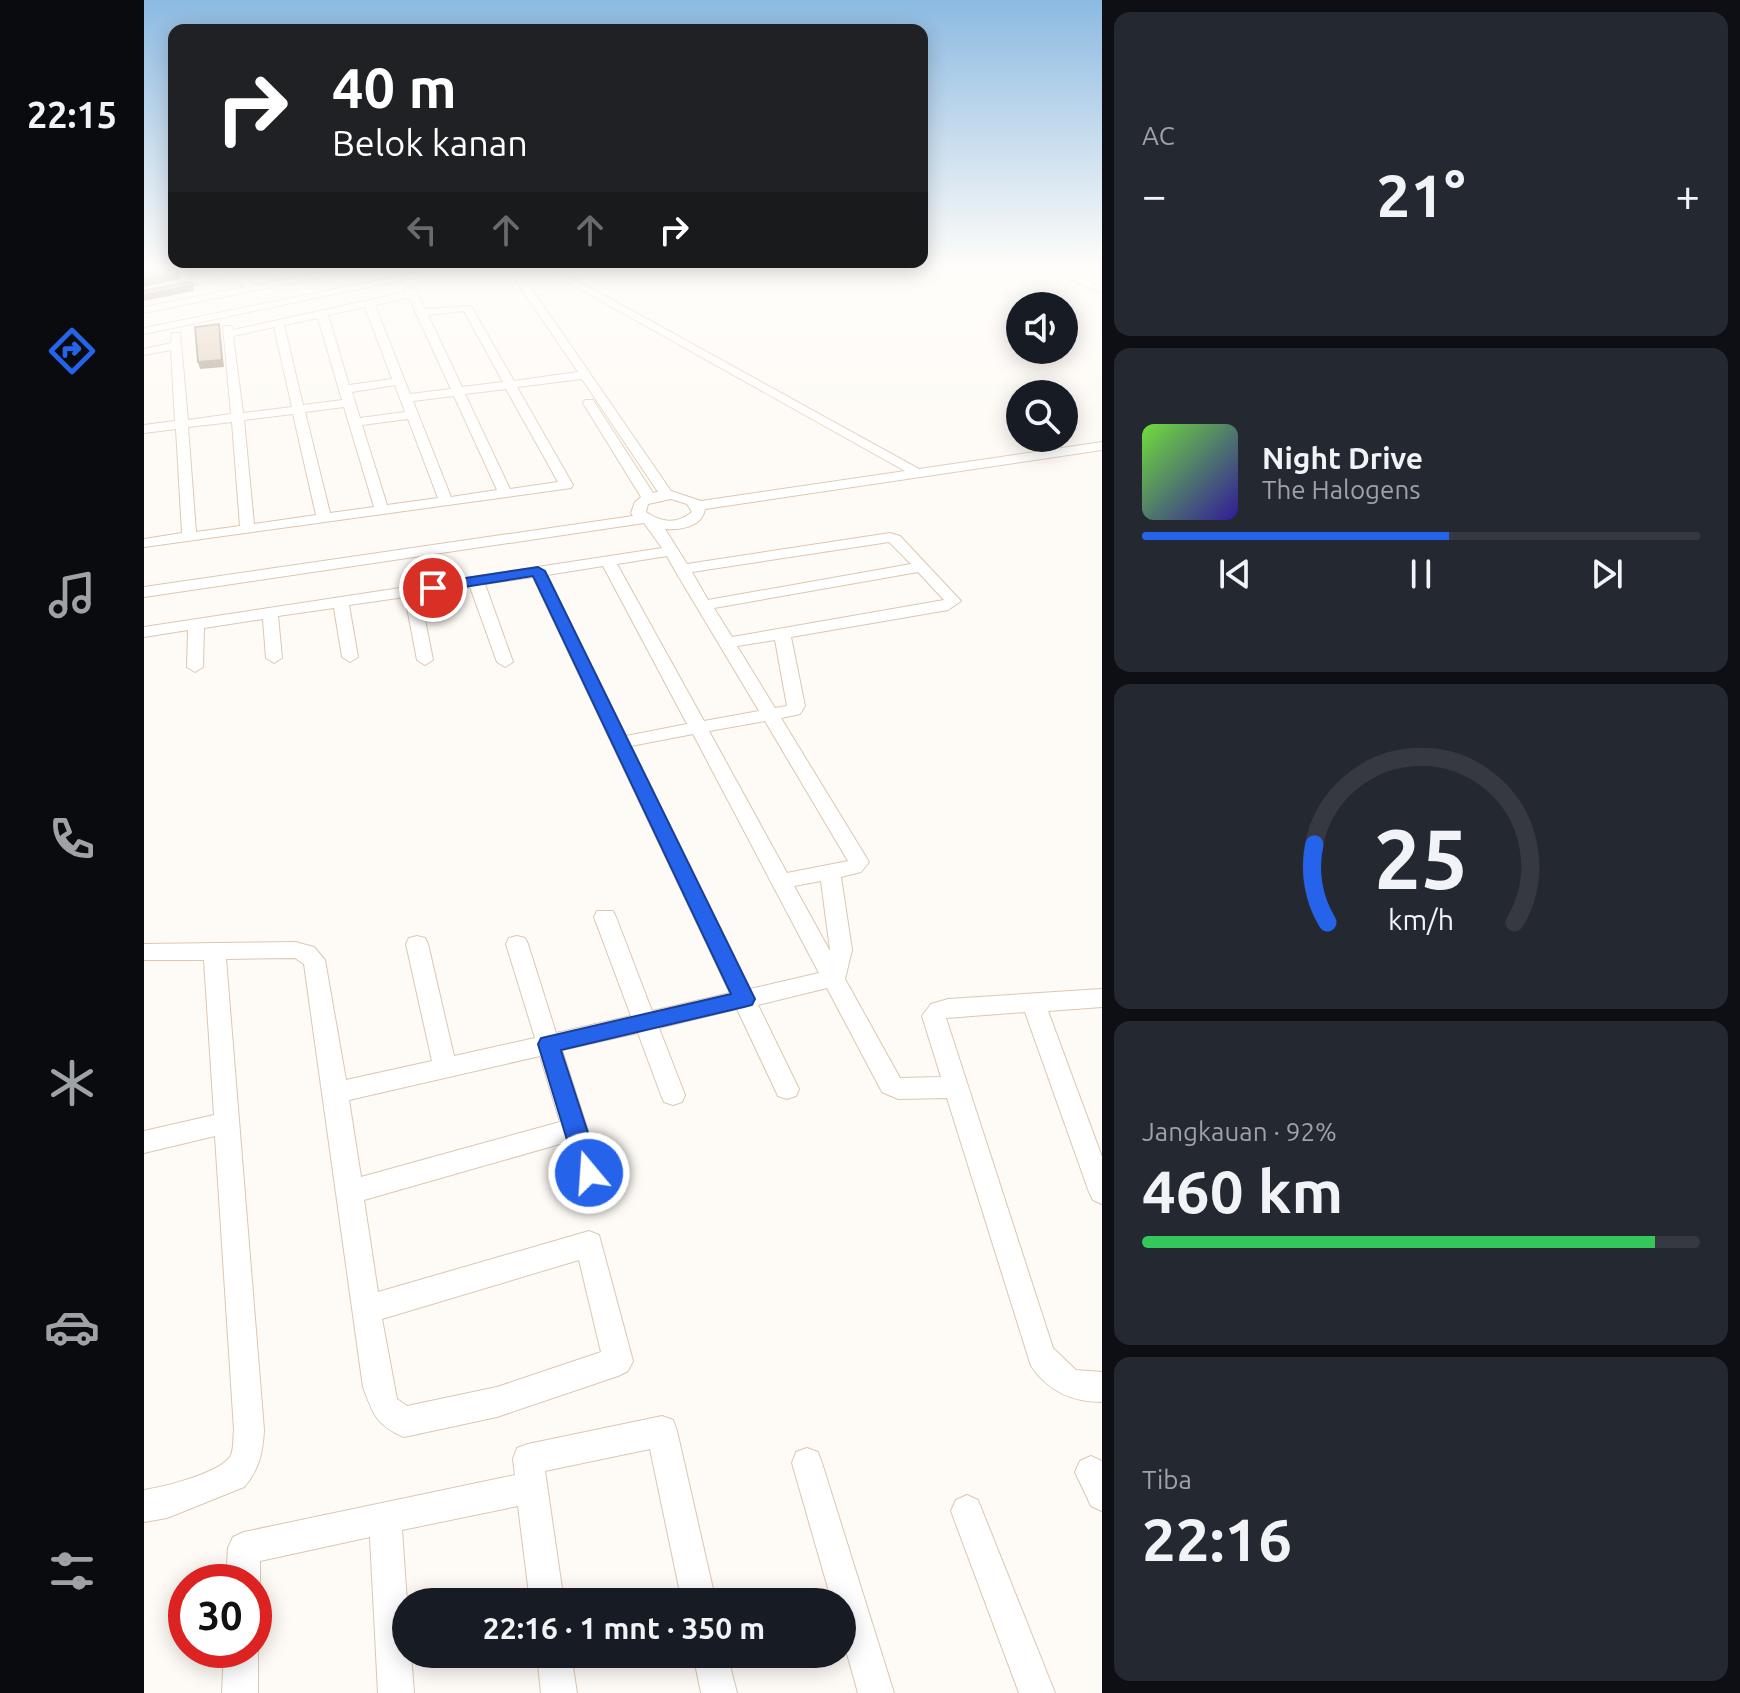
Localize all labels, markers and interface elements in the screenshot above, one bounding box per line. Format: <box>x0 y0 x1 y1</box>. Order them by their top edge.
icon: right <box>200 56 304 160</box>
text: 40 m <box>332 56 457 119</box>
text: 22:15 <box>27 94 117 135</box>
text: AC <box>1142 121 1175 150</box>
text: Belok kanan <box>332 122 528 163</box>
text: 21° <box>1377 161 1465 228</box>
text: − <box>1142 170 1167 219</box>
text: + <box>1675 170 1700 219</box>
icon: left <box>400 208 444 252</box>
icon: ahead <box>484 208 528 252</box>
icon: ahead <box>568 208 612 252</box>
icon: right <box>652 208 696 252</box>
map controls <box>1006 292 1078 452</box>
button: sound <box>1006 292 1078 364</box>
icon: directions <box>44 323 100 379</box>
button: search <box>1006 380 1078 452</box>
text: Night Drive <box>1262 441 1423 475</box>
text: The Halogens <box>1262 475 1421 504</box>
icon: previous <box>1213 552 1257 596</box>
icon: pause <box>1399 552 1443 596</box>
icon: next <box>1585 552 1629 596</box>
pin <box>399 554 467 622</box>
icon: arrive <box>411 566 455 610</box>
icon: music <box>44 567 100 623</box>
text: 25 <box>1374 810 1468 904</box>
icon: phone <box>44 811 100 867</box>
text: km/h <box>1388 903 1454 935</box>
icon: climate <box>44 1055 100 1111</box>
text: Jangkauan · 92% <box>1142 1117 1337 1146</box>
position arrow <box>547 1131 631 1215</box>
text: 460 km <box>1142 1157 1343 1224</box>
icon: car <box>44 1299 100 1355</box>
text: Tiba <box>1142 1465 1192 1494</box>
text: 22:16 <box>1142 1505 1292 1572</box>
icon: filters <box>44 1543 100 1599</box>
speed limit sign: 30 <box>168 1564 272 1668</box>
text: 22:16 · 1 mnt · 350 m <box>483 1611 765 1645</box>

